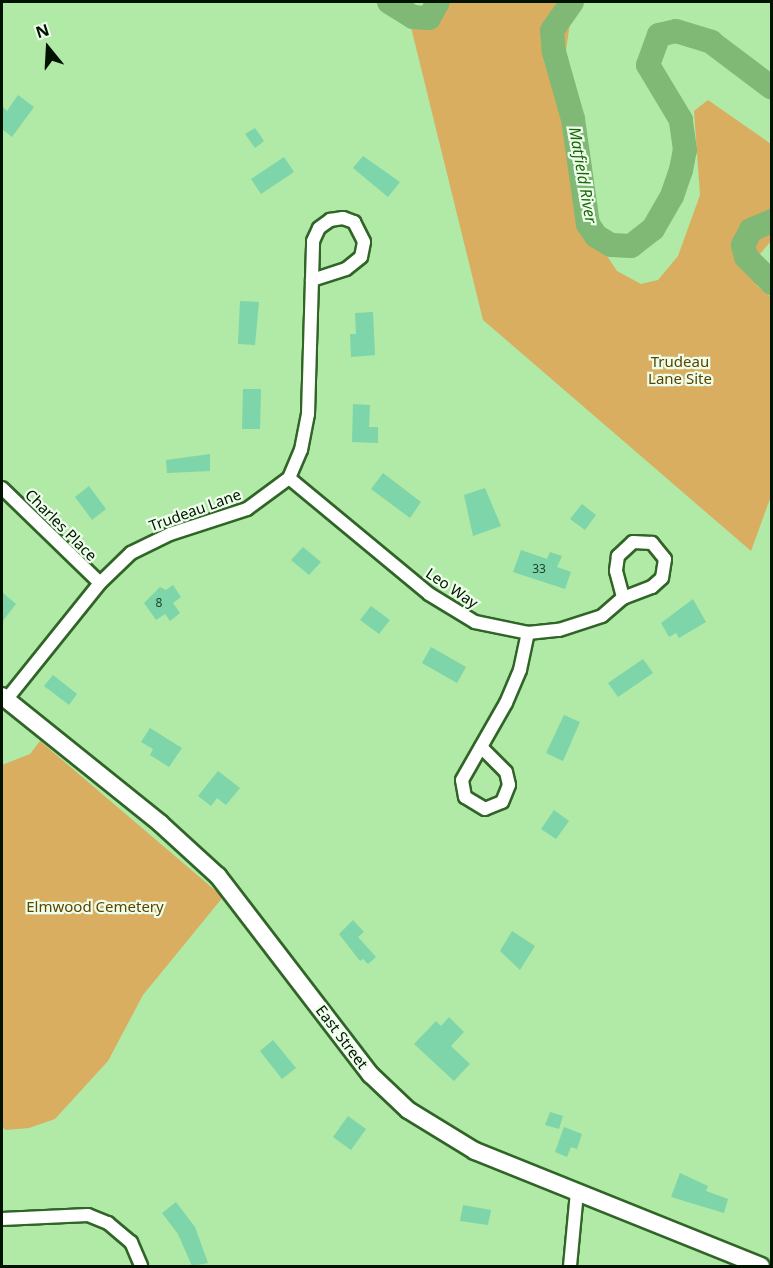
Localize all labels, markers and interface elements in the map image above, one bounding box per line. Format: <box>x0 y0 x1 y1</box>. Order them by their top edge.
north arrow <box>18 18 78 78</box>
text: N <box>33 18 52 43</box>
water label: Matfield River <box>565 125 601 225</box>
park label: Trudeau Lane Site <box>648 352 712 387</box>
street label: Charles Place <box>21 485 101 565</box>
street label: Trudeau Lane <box>147 485 243 535</box>
house number: 33 <box>532 562 546 576</box>
street label: Leo Way <box>423 564 481 612</box>
house number: 8 <box>156 596 162 610</box>
park label: Elmwood Cemetery <box>26 898 164 916</box>
street label: East Street <box>312 1002 372 1072</box>

